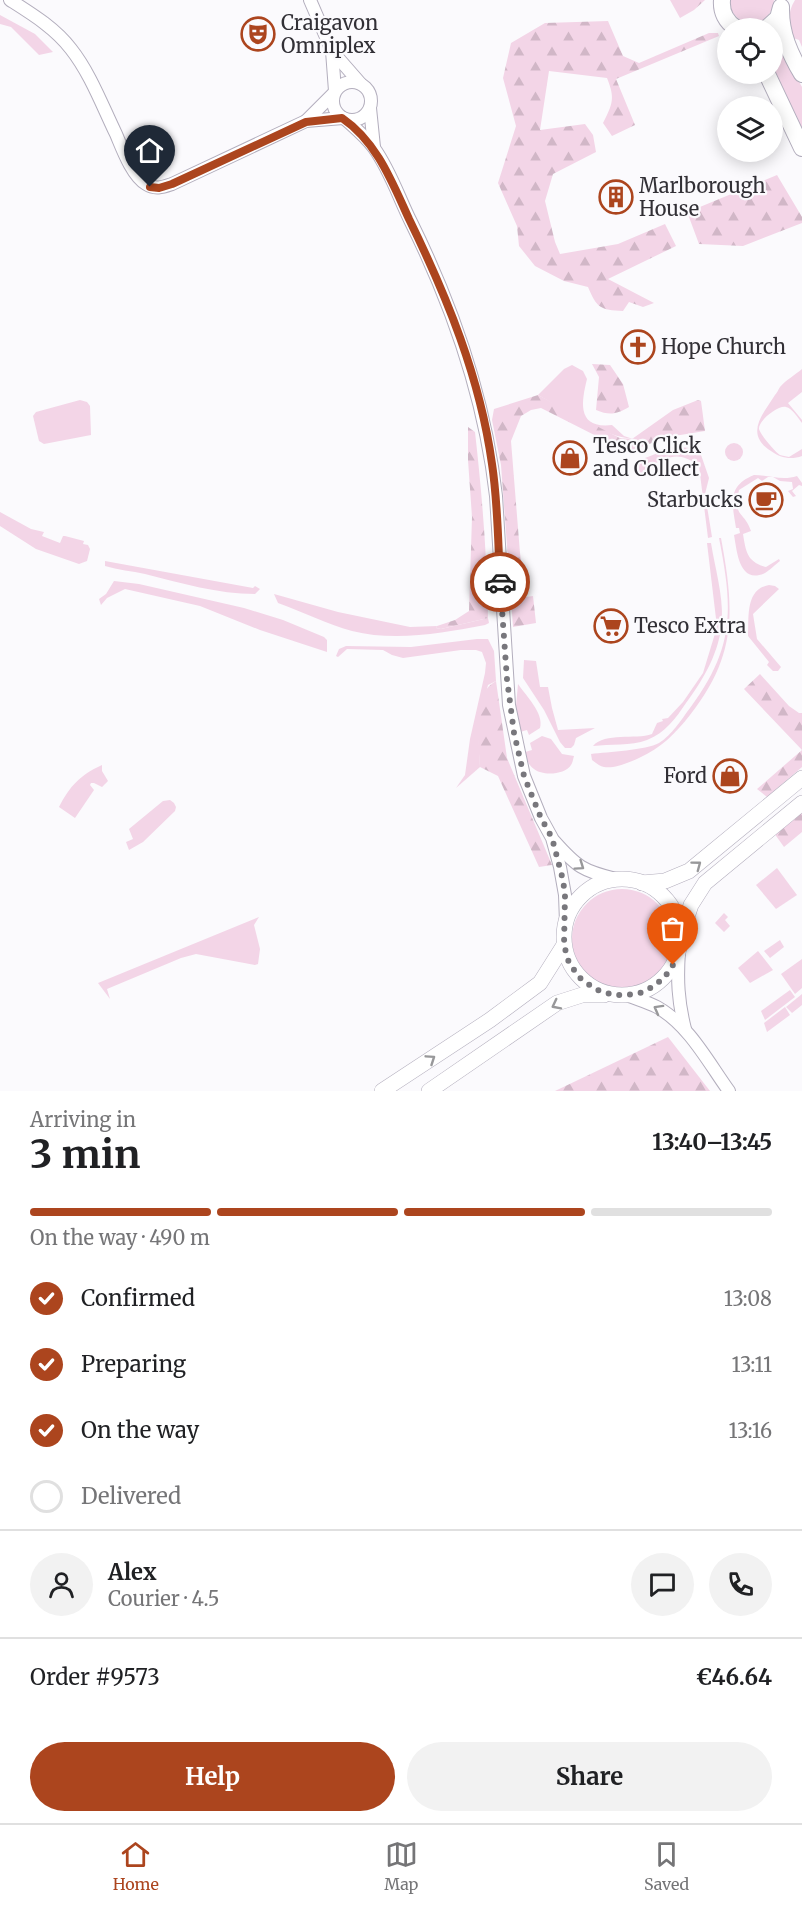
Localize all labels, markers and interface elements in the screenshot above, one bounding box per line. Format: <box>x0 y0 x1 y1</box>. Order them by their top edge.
place label: Craigavon Omniplex <box>281 10 378 58</box>
theatre icon: Craigavon Omniplex <box>240 16 276 52</box>
map controls <box>717 18 783 162</box>
button: locate <box>717 18 783 84</box>
button: layers <box>717 96 783 162</box>
pin <box>124 125 175 187</box>
icon: home <box>133 134 166 167</box>
place label: Marlborough House <box>639 173 766 221</box>
building icon: Marlborough House <box>598 179 634 215</box>
church icon: Hope Church <box>620 329 656 365</box>
place label: Hope Church <box>661 334 786 359</box>
place label: Tesco Click and Collect <box>593 433 702 481</box>
shop icon: Tesco Click and Collect <box>552 440 588 476</box>
cafe icon: Starbucks <box>748 482 784 518</box>
place label: Starbucks <box>647 487 743 512</box>
courier <box>470 552 530 612</box>
icon: car <box>484 566 517 599</box>
supermarket icon: Tesco Extra <box>593 608 629 644</box>
place label: Tesco Extra <box>634 613 747 638</box>
shop icon: Ford <box>712 758 748 794</box>
place label: Ford <box>664 763 707 788</box>
one-way arrow <box>573 859 584 870</box>
one-way arrow <box>690 861 701 872</box>
pin <box>647 903 698 965</box>
icon: bag <box>656 912 689 945</box>
one-way arrow <box>552 998 563 1009</box>
one-way arrow <box>654 1005 664 1016</box>
one-way arrow <box>425 1055 435 1067</box>
text: Arriving in <box>30 1107 136 1132</box>
text: 13:40–13:45 <box>652 1128 772 1156</box>
text: 3 min <box>30 1130 140 1179</box>
text: On the way · 490 m <box>30 1225 210 1250</box>
icon: check <box>30 1282 63 1315</box>
text: Confirmed <box>81 1284 195 1312</box>
text: 13:08 <box>724 1286 772 1311</box>
icon: check <box>30 1348 63 1381</box>
text: Preparing <box>81 1350 186 1378</box>
text: 13:11 <box>731 1352 772 1377</box>
icon: check <box>30 1414 63 1447</box>
text: On the way <box>81 1416 199 1444</box>
text: 13:16 <box>729 1418 772 1443</box>
text: Delivered <box>81 1482 181 1510</box>
button: person <box>30 1553 93 1616</box>
button: chat <box>631 1553 694 1616</box>
button: phone <box>709 1553 772 1616</box>
text: Alex <box>108 1558 157 1586</box>
text: Courier · 4.5 <box>108 1586 220 1611</box>
text: Order #9573 <box>30 1663 160 1691</box>
text: €46.64 <box>696 1663 772 1691</box>
button: Help <box>30 1742 395 1811</box>
button: Share <box>407 1742 772 1811</box>
tab: Home <box>113 1838 159 1894</box>
tab: Map <box>384 1838 418 1894</box>
tab: Saved <box>644 1838 689 1894</box>

